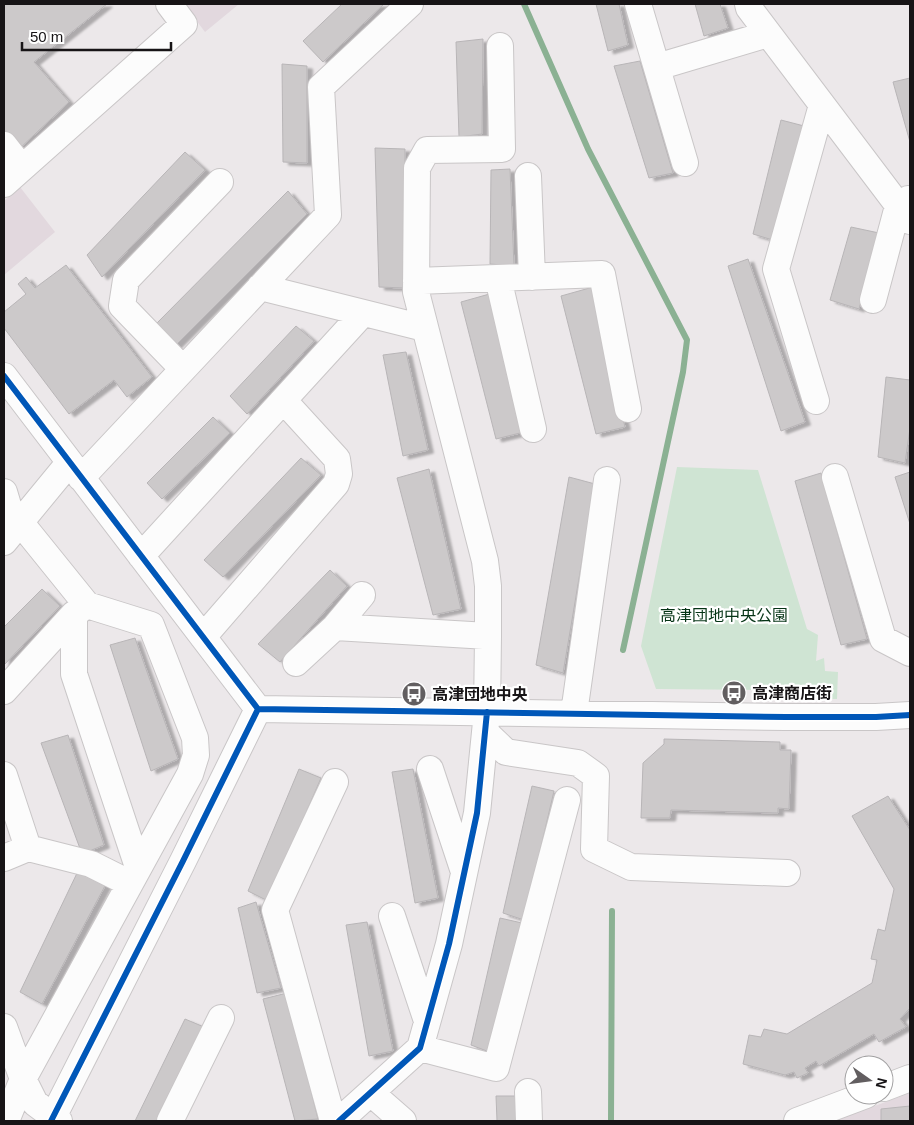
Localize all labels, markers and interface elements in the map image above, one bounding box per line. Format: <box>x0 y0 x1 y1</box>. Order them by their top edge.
scale bar <box>22 20 171 52</box>
text: 50 m <box>30 28 63 45</box>
park label: 高津団地中央公園 <box>660 607 788 624</box>
bus stop icon: 高津商店街 <box>721 680 747 706</box>
bus stop icon: 高津団地中央 <box>401 681 427 707</box>
place label: 高津商店街 <box>752 685 832 702</box>
place label: 高津団地中央 <box>432 686 528 703</box>
north arrow <box>844 1055 894 1105</box>
text: N <box>873 1076 891 1090</box>

